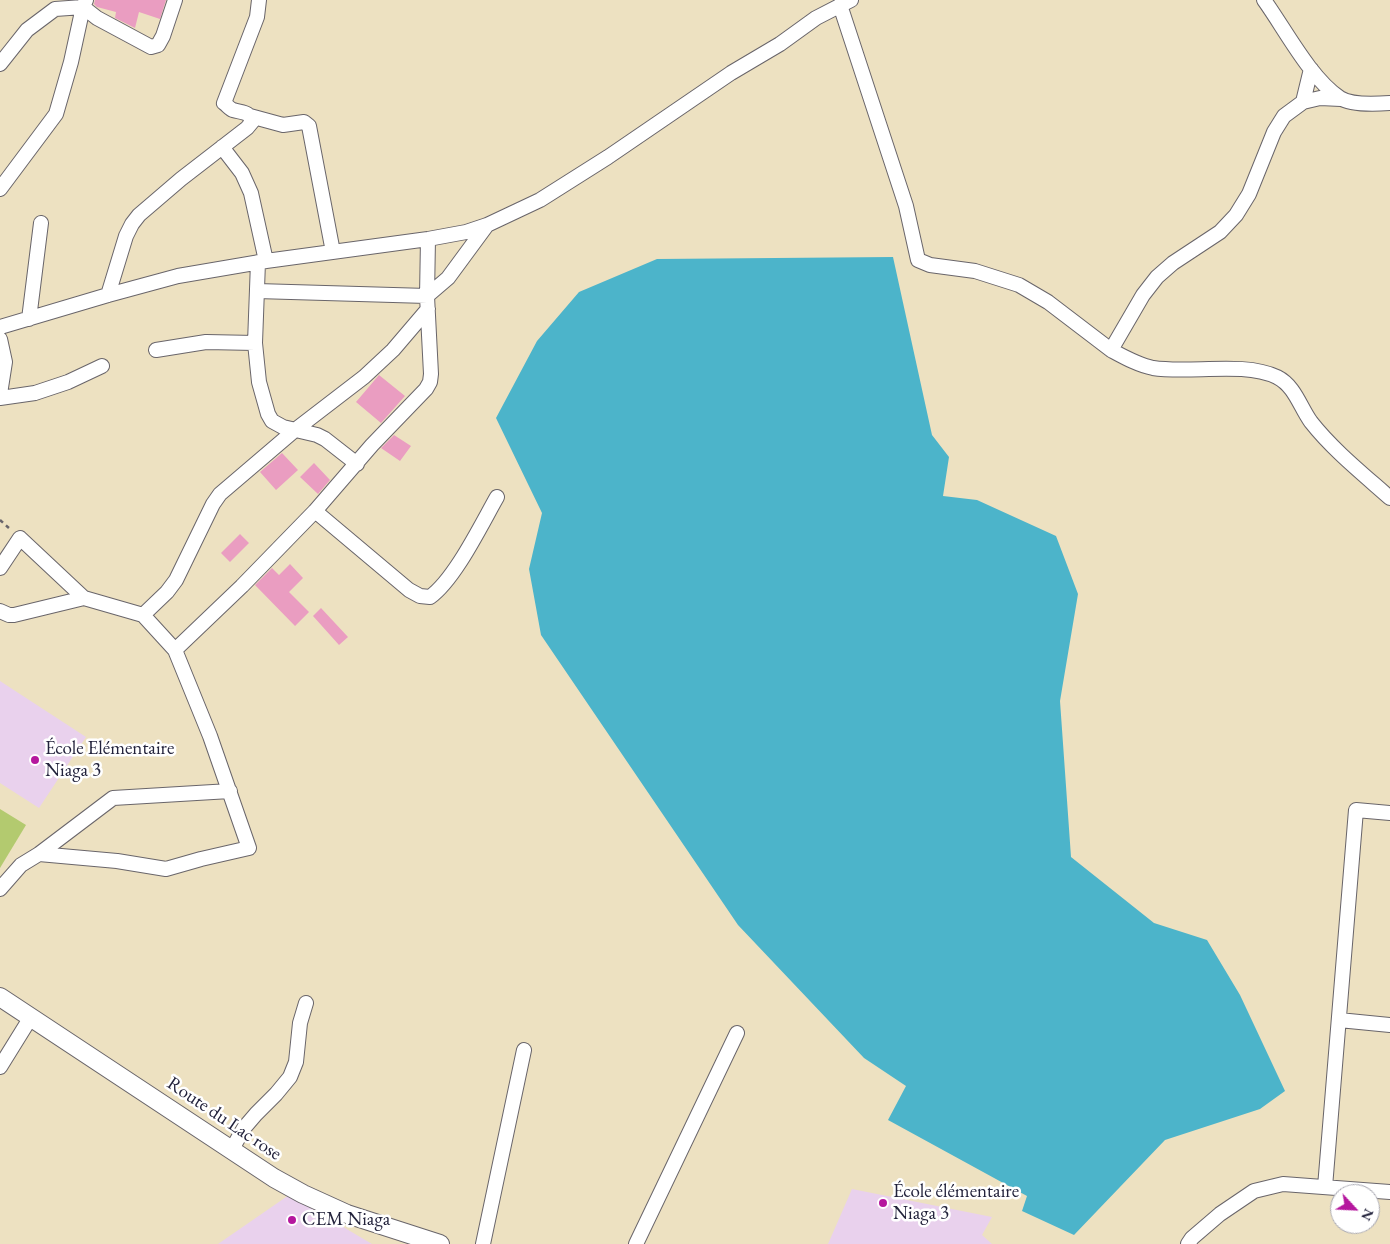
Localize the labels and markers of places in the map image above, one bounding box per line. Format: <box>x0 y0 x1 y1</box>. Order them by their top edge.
place label: École Elémentaire Niaga 3 <box>45 738 174 782</box>
marker: École Elémentaire Niaga 3 <box>29 754 41 766</box>
place label: École élémentaire Niaga 3 <box>893 1181 1019 1225</box>
marker: École élémentaire Niaga 3 <box>877 1197 889 1209</box>
place label: CEM Niaga <box>302 1209 390 1231</box>
marker: CEM Niaga <box>286 1214 298 1226</box>

